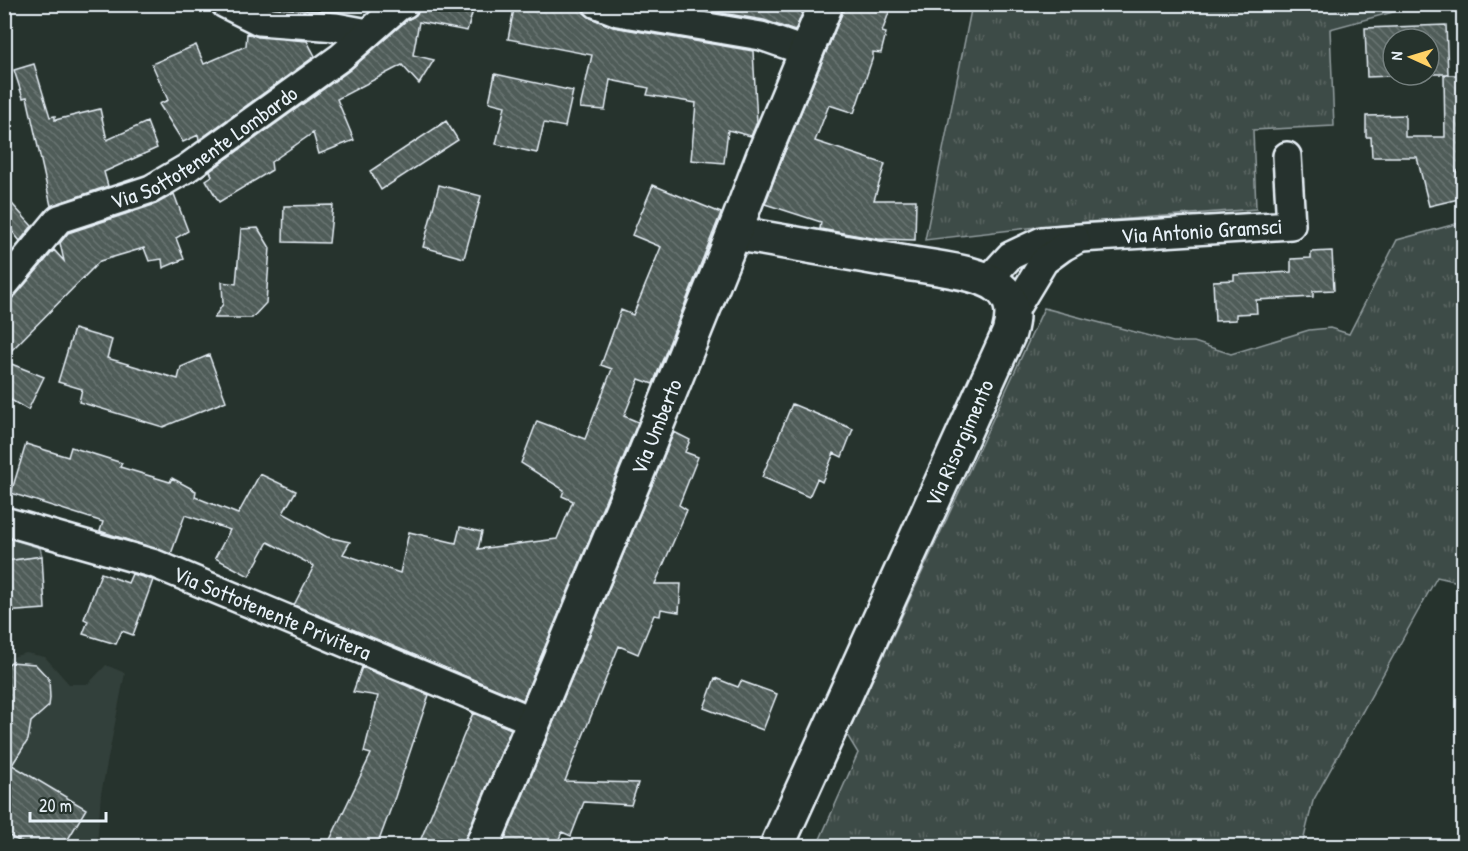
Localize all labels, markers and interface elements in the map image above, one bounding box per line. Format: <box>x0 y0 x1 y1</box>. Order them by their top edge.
north arrow <box>1381 27 1441 87</box>
text: N <box>1385 50 1407 61</box>
street label: Via Sottotenente Lombardo <box>107 78 304 216</box>
street label: Via Antonio Gramsci <box>1120 211 1283 250</box>
street label: Via Umberto <box>623 374 689 479</box>
street label: Via Risorgimento <box>918 374 1001 511</box>
street label: Via Sottotenente Privitera <box>169 558 376 667</box>
scale bar <box>30 785 106 823</box>
text: 20 m <box>39 793 72 818</box>

